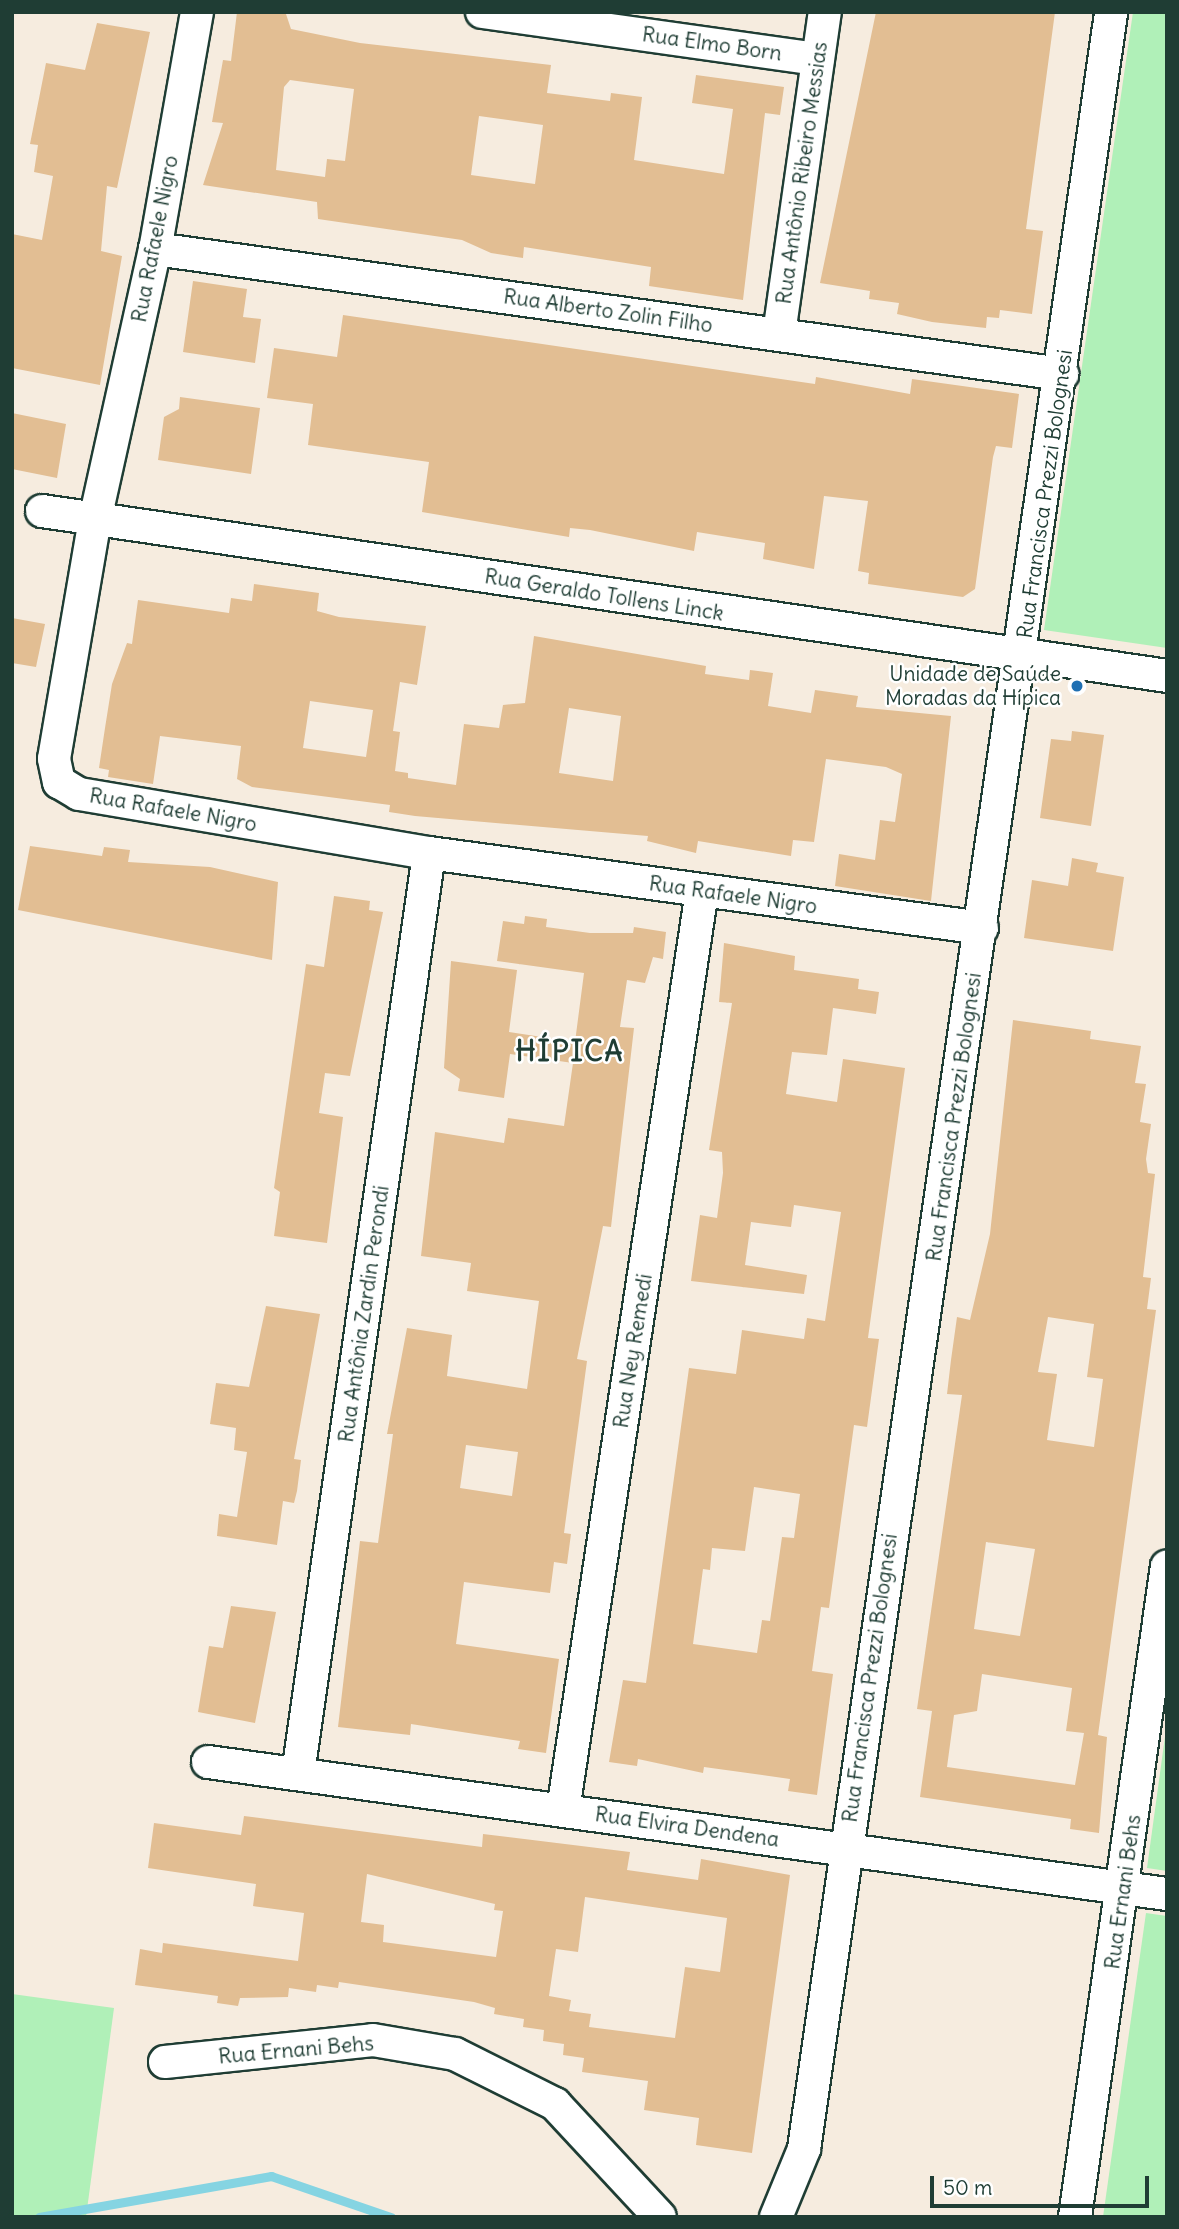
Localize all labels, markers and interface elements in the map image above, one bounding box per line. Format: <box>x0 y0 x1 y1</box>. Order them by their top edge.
street label: Rua Elmo Born <box>640 22 784 66</box>
street label: Rua Antônio Ribeiro Messias <box>771 40 833 306</box>
street label: Rua Rafaele Nigro <box>126 153 184 325</box>
street label: Rua Alberto Zolin Filho <box>502 284 714 338</box>
street label: Rua Francisca Prezzi Bolognesi <box>1012 348 1078 640</box>
street label: Rua Geraldo Tollens Linck <box>483 564 725 626</box>
place label: Unidade de Saúde Moradas da Hípica <box>885 661 1061 711</box>
marker: Unidade de Saúde Moradas da Hípica <box>1067 676 1087 696</box>
street label: Rua Rafaele Nigro <box>87 783 259 837</box>
street label: Rua Rafaele Nigro <box>647 871 819 919</box>
street label: Rua Francisca Prezzi Bolognesi <box>921 971 987 1263</box>
district label: HÍPICA <box>516 1034 624 1068</box>
street label: Rua Antônia Zardin Perondi <box>333 1184 395 1444</box>
street label: Rua Ney Remedi <box>608 1272 658 1430</box>
street label: Rua Francisca Prezzi Bolognesi <box>837 1532 903 1824</box>
street label: Rua Elvira Dendena <box>593 1802 781 1852</box>
street label: Rua Ernani Behs <box>1100 1813 1146 1971</box>
street label: Rua Ernani Behs <box>217 2031 375 2069</box>
scale bar <box>934 2162 1153 2206</box>
text: 50 m <box>943 2174 992 2201</box>

